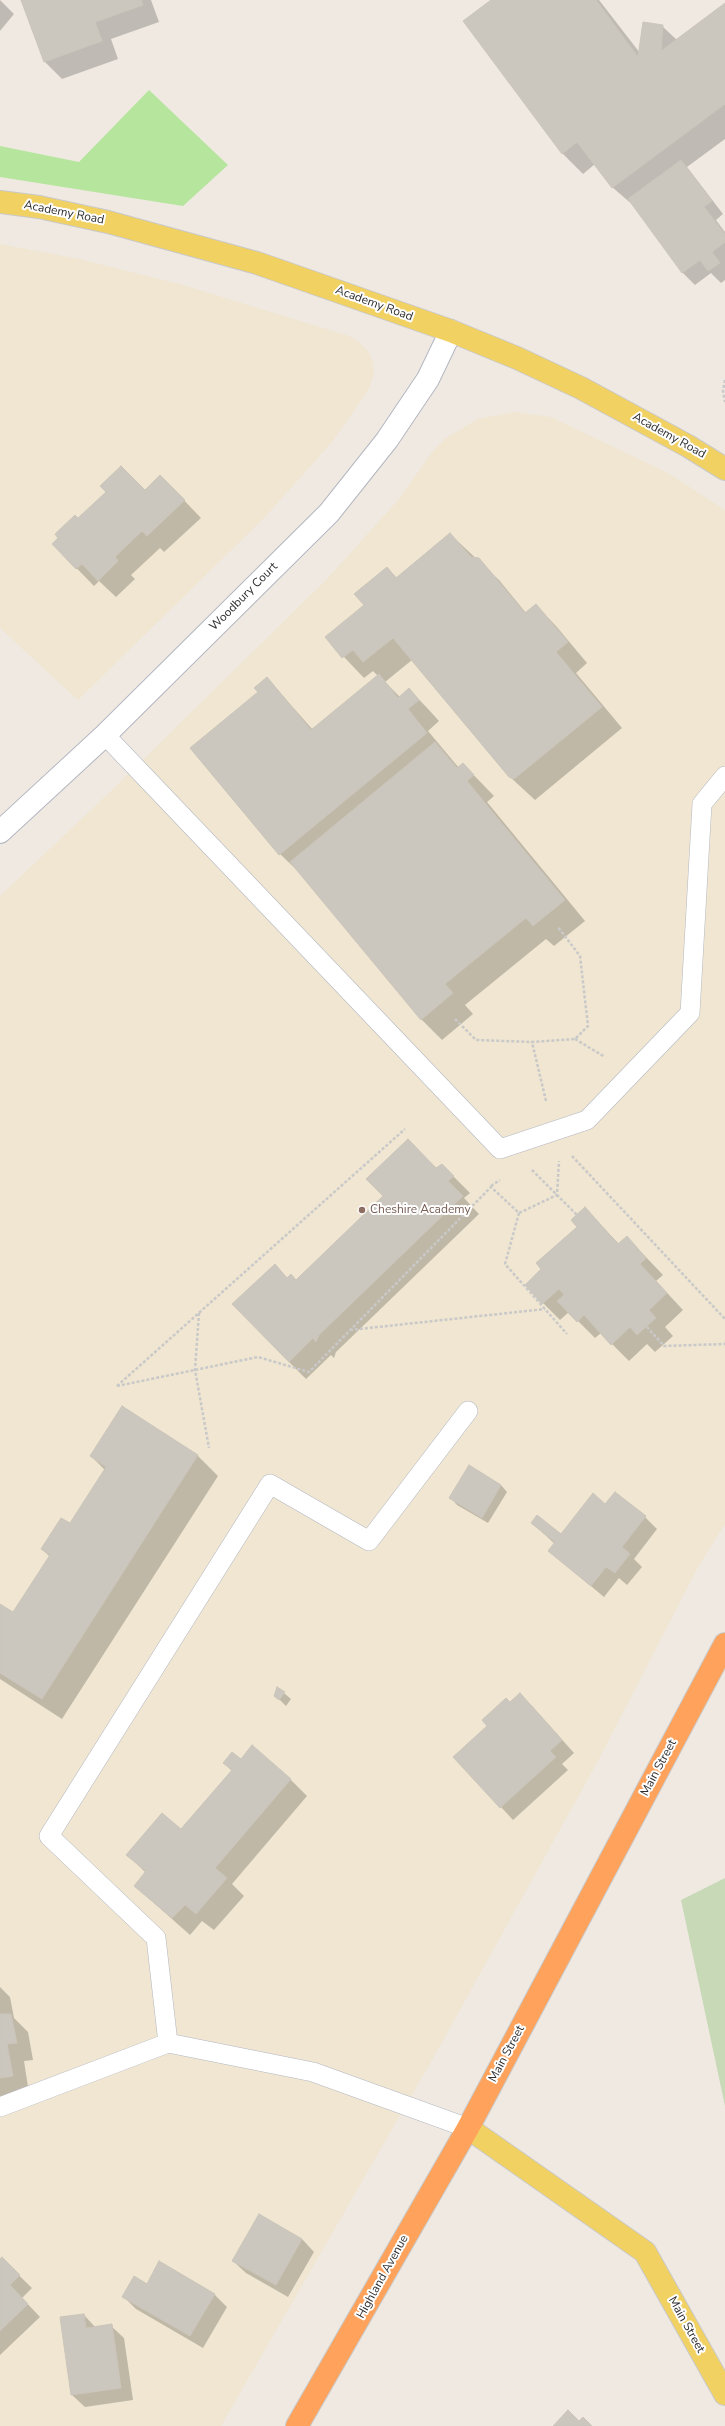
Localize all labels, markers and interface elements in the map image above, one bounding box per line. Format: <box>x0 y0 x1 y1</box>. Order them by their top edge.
street label: Academy Road <box>23 198 105 228</box>
street label: Academy Road <box>333 283 415 325</box>
street label: Academy Road <box>630 410 708 462</box>
street label: Woodbury Court <box>207 560 281 634</box>
place label: Cheshire Academy <box>370 1203 471 1217</box>
marker: Cheshire Academy <box>357 1205 367 1215</box>
street label: Main Street <box>638 1737 680 1799</box>
street label: Main Street <box>486 2023 528 2085</box>
street label: Highland Avenue <box>354 2233 412 2321</box>
street label: Main Street <box>665 2294 707 2356</box>

